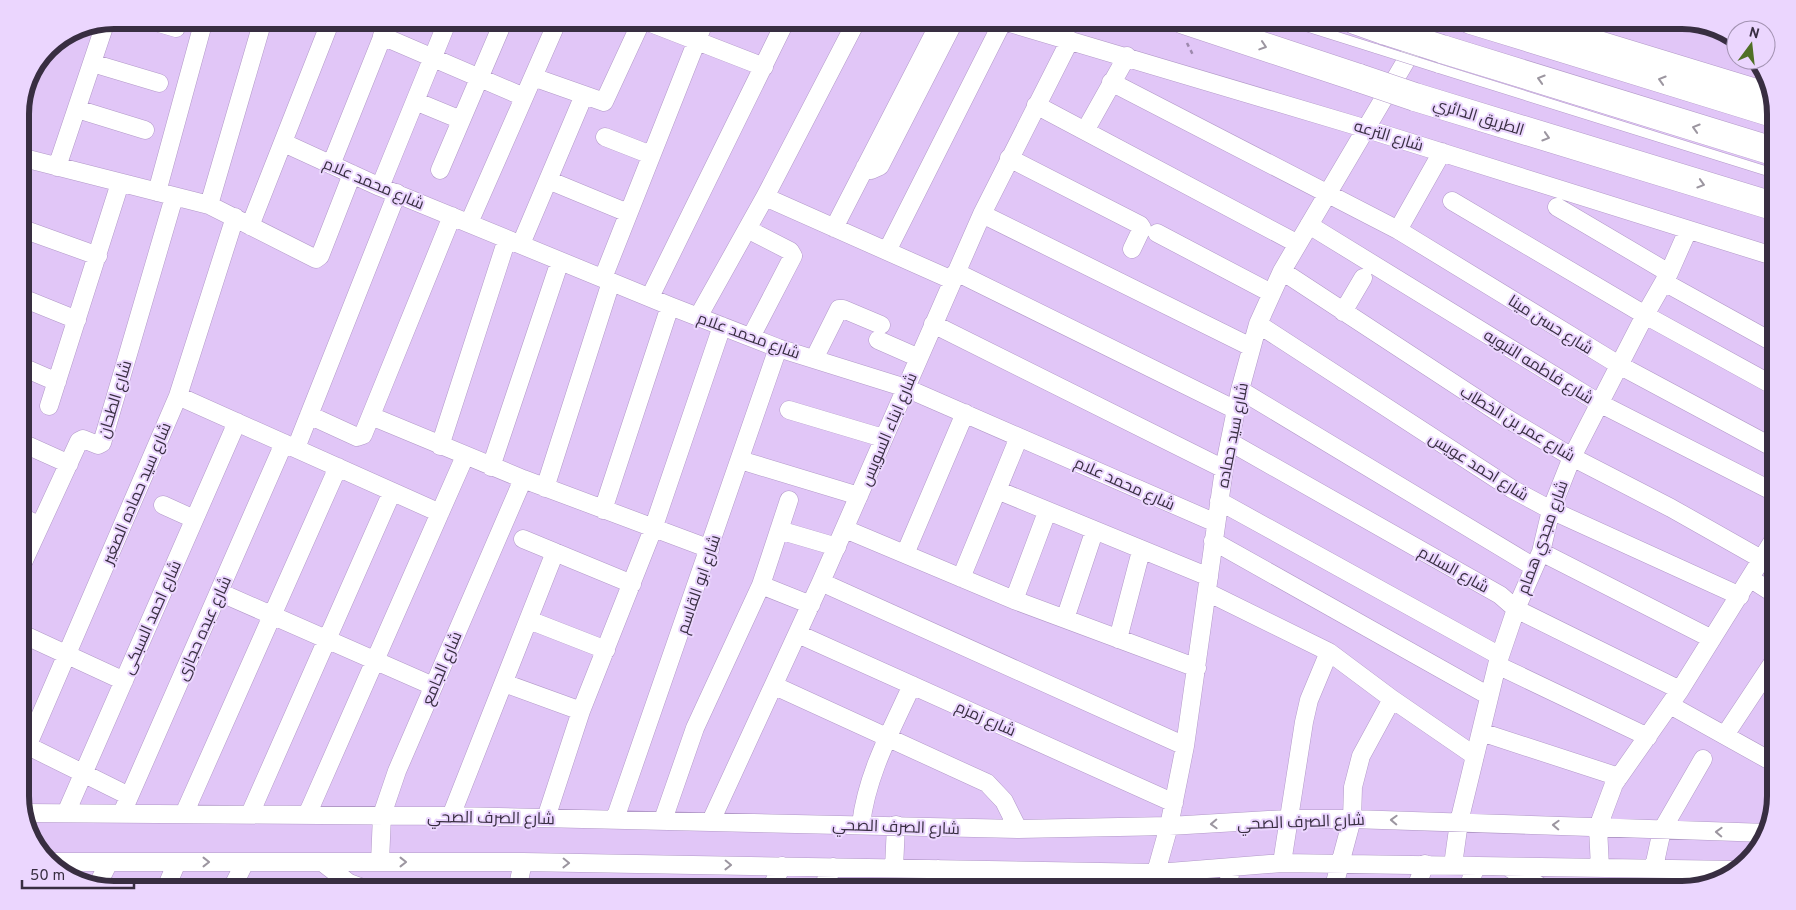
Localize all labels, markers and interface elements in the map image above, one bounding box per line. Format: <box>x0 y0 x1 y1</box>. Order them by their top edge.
north arrow <box>1726 20 1776 70</box>
text: N <box>1747 24 1761 43</box>
one-way arrow <box>1259 40 1267 50</box>
one-way arrow <box>1537 75 1545 85</box>
one-way arrow <box>1659 75 1667 85</box>
street label: الطريق الدائري <box>1430 95 1526 143</box>
street label: شارع الترعه <box>1351 117 1426 157</box>
one-way arrow <box>1692 124 1700 134</box>
one-way arrow <box>1541 131 1549 141</box>
street label: شارع محمد علام <box>320 155 427 215</box>
one-way arrow <box>1696 178 1705 188</box>
street label: شارع حسن مينا <box>1504 292 1596 360</box>
street label: شارع محمد علام <box>694 309 802 365</box>
street label: شارع فاطمه النبويه <box>1479 326 1597 409</box>
street label: شارع الطحان <box>95 358 137 441</box>
street label: شارع ابناء السويس <box>857 370 923 489</box>
street label: شارع سيد حماده <box>1214 381 1254 490</box>
street label: شارع عمر بن الخطاب <box>1456 383 1578 467</box>
street label: شارع سيد حماده الصغير <box>98 420 177 569</box>
street label: شارع احمد عويس <box>1424 429 1532 506</box>
street label: شارع محمد علام <box>1071 454 1178 516</box>
street label: شارع مجدي همام <box>1514 478 1576 598</box>
street label: شارع ابو القاسم <box>674 532 726 637</box>
street label: شارع السلام <box>1414 543 1492 598</box>
street label: شارع احمد السبكى <box>119 558 187 678</box>
street label: شارع عبده حجازى <box>173 573 237 684</box>
street label: شارع الجامع <box>418 629 467 709</box>
street label: شارع زمزم <box>952 698 1019 742</box>
street label: شارع الصرف الصحي <box>427 808 555 832</box>
street label: شارع الصرف الصحي <box>1237 811 1365 837</box>
one-way arrow <box>1390 815 1398 825</box>
street label: شارع الصرف الصحي <box>832 816 960 842</box>
one-way arrow <box>1210 819 1218 830</box>
one-way arrow <box>1552 820 1560 831</box>
one-way arrow <box>1714 827 1722 837</box>
one-way arrow <box>202 857 210 867</box>
one-way arrow <box>400 857 407 867</box>
scale bar <box>22 858 135 890</box>
one-way arrow <box>562 858 570 868</box>
one-way arrow <box>724 860 732 871</box>
text: 50 m <box>30 867 65 886</box>

